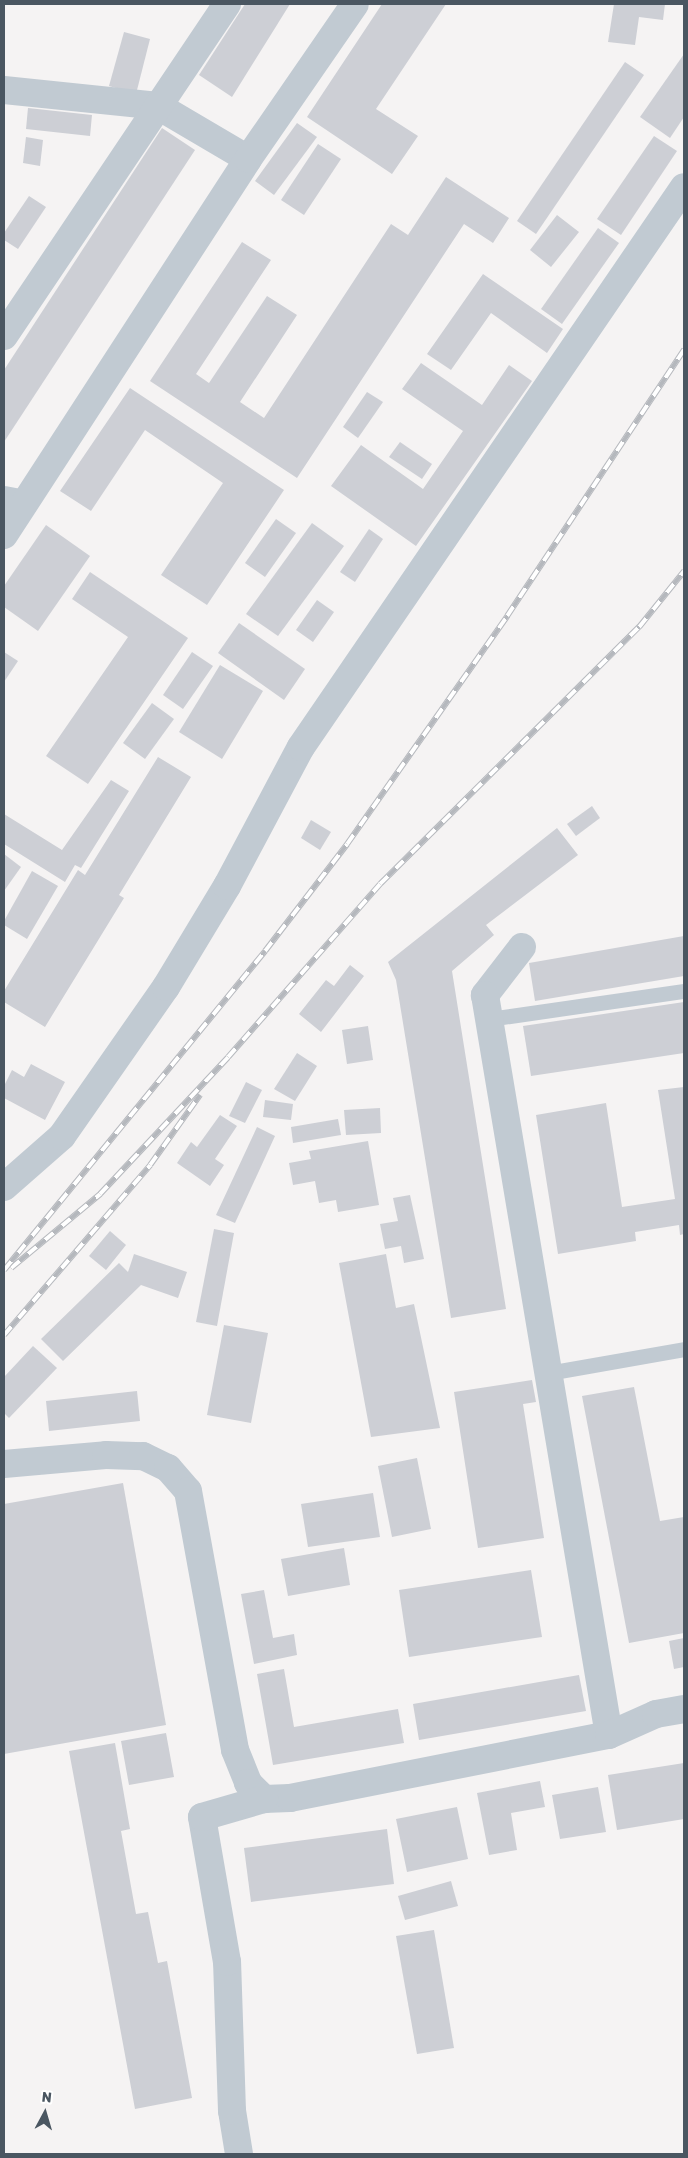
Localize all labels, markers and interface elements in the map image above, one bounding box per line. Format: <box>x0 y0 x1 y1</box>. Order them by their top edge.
north arrow <box>20 2088 70 2138</box>
text: N <box>41 2089 53 2107</box>

